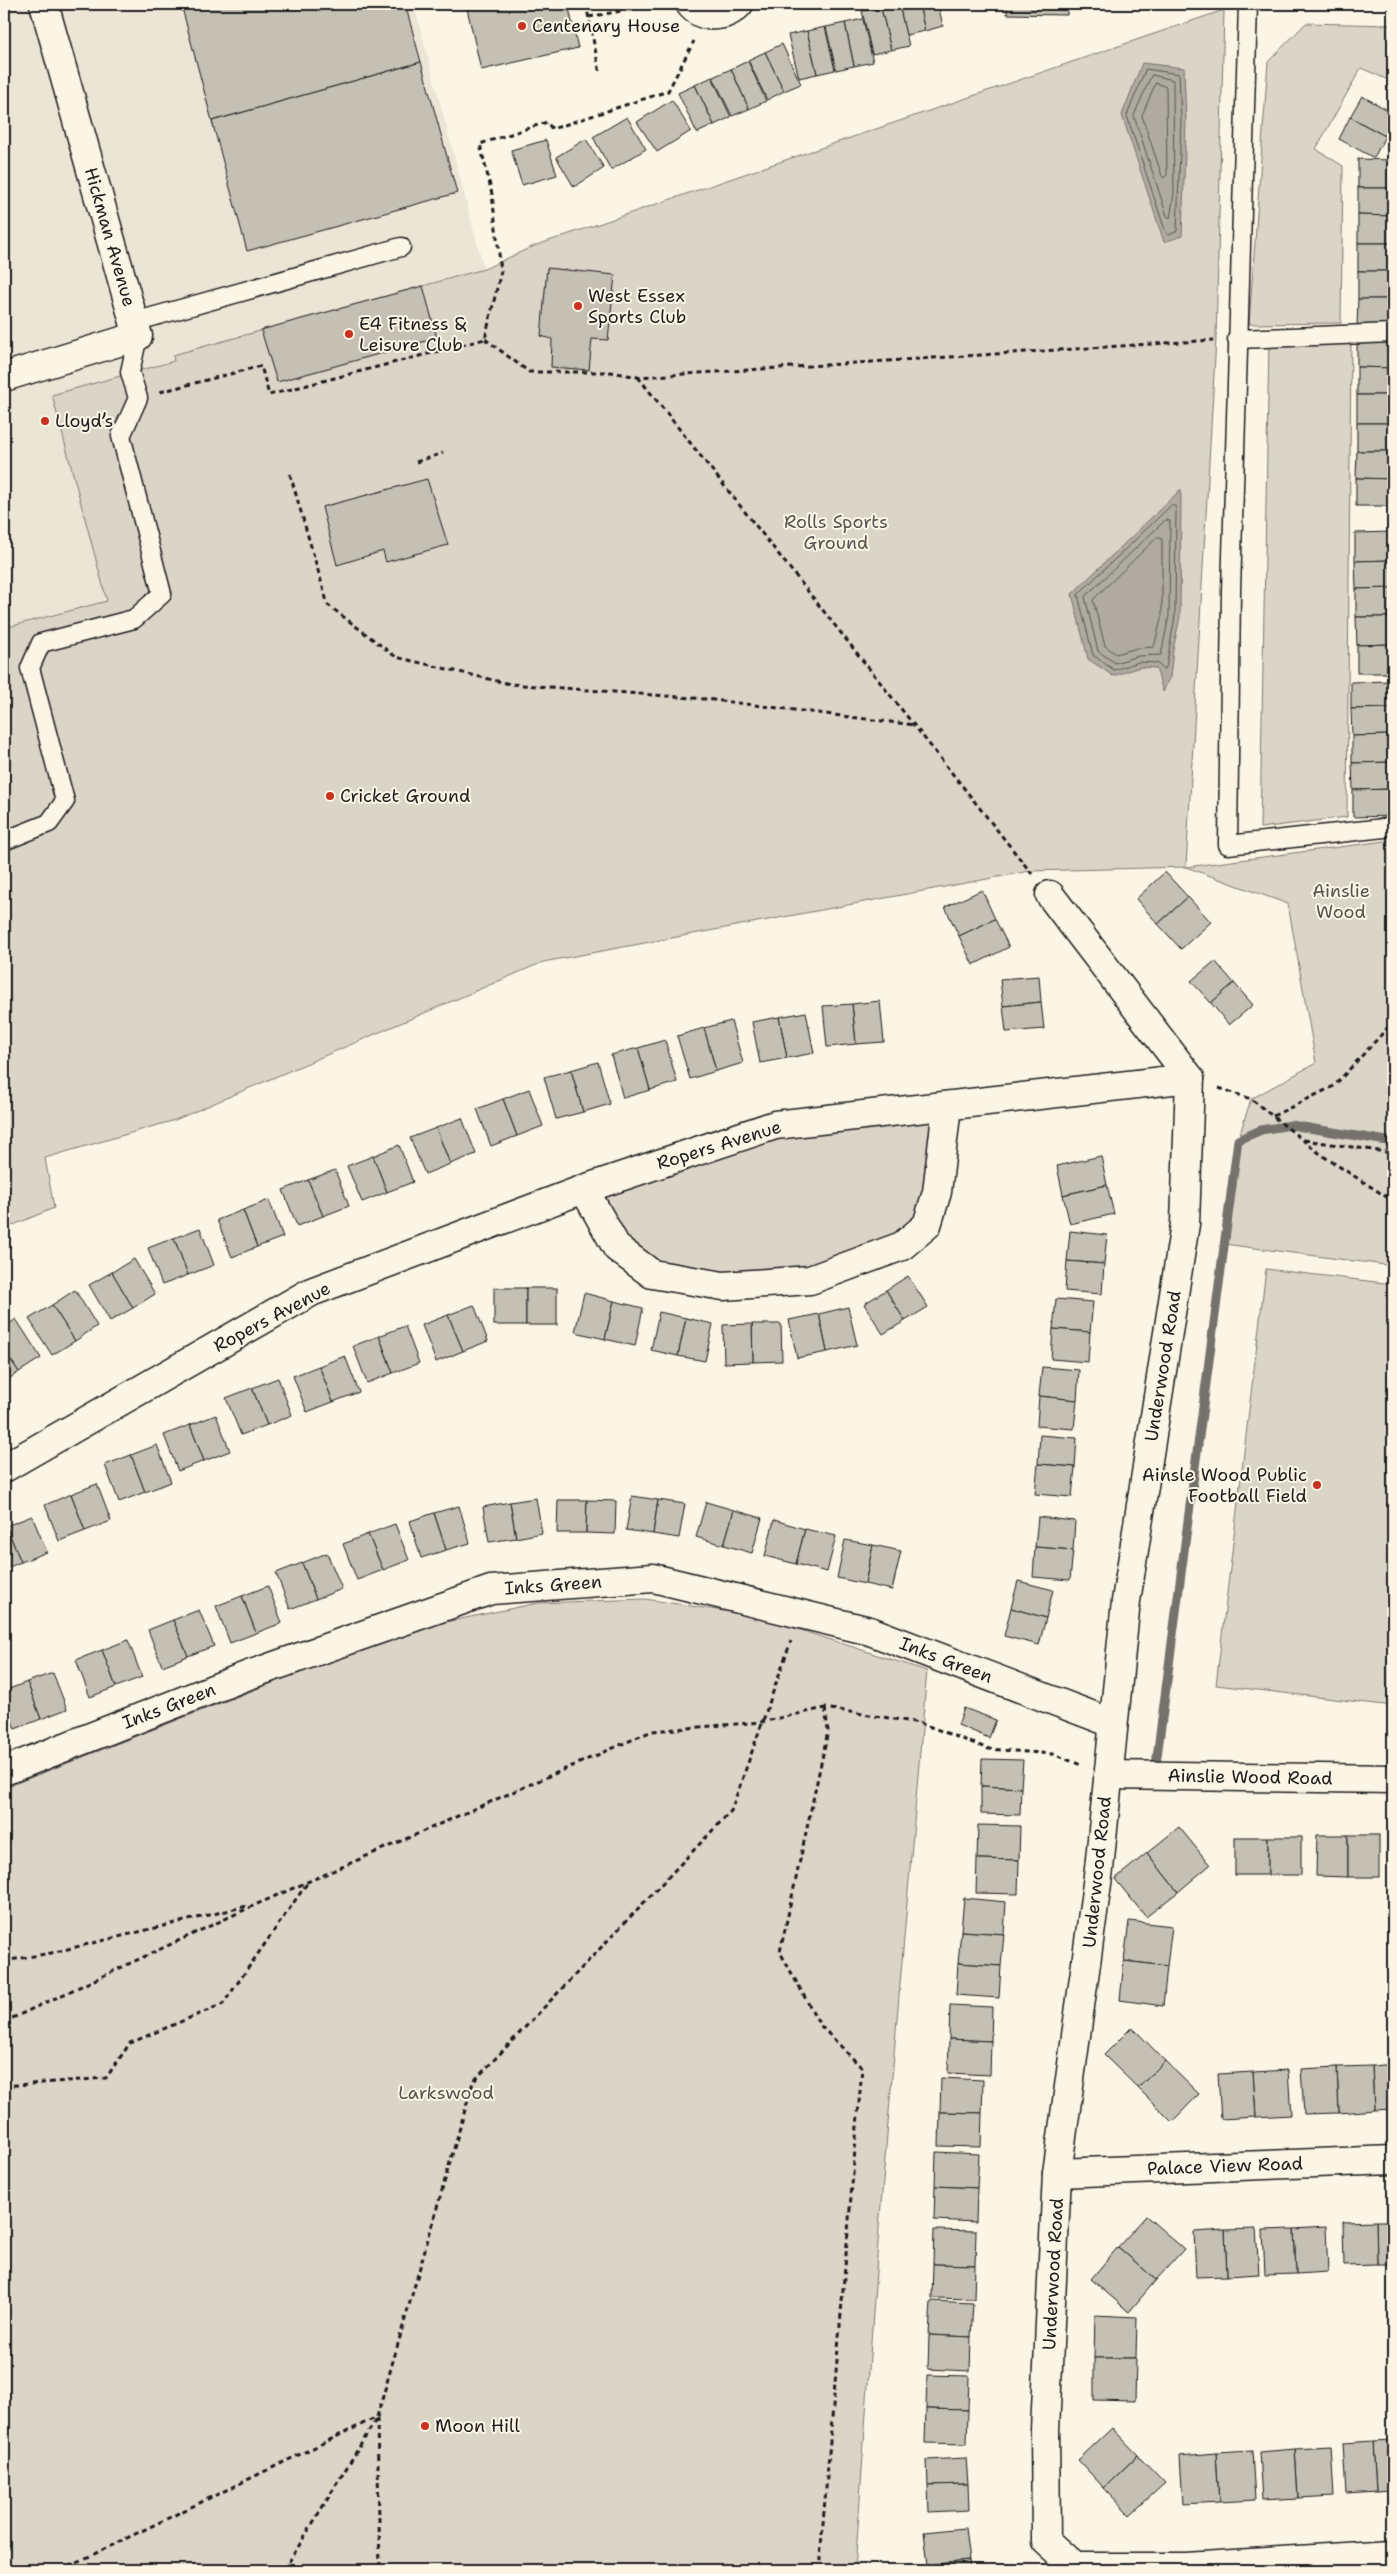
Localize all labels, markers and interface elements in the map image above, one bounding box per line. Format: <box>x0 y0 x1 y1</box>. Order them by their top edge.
place label: Centenary House <box>532 14 680 38</box>
marker: Centenary House <box>516 20 528 32</box>
street label: Hickman Avenue <box>79 165 141 309</box>
place label: West Essex Sports Club <box>588 284 686 329</box>
marker: West Essex Sports Club <box>572 300 584 312</box>
place label: E4 Fitness & Leisure Club <box>359 312 467 357</box>
marker: E4 Fitness & Leisure Club <box>343 328 355 340</box>
place label: Lloyd’s <box>55 409 113 433</box>
marker: Lloyd’s <box>39 415 51 427</box>
park label: Rolls Sports Ground <box>784 510 888 555</box>
place label: Cricket Ground <box>340 784 470 808</box>
marker: Cricket Ground <box>324 790 336 802</box>
park label: Ainslie Wood <box>1312 879 1370 924</box>
street label: Ropers Avenue <box>654 1115 784 1175</box>
street label: Ropers Avenue <box>209 1276 335 1358</box>
street label: Underwood Road <box>1139 1289 1187 1443</box>
place label: Ainsle Wood Public Football Field <box>1142 1463 1307 1508</box>
marker: Ainsle Wood Public Football Field <box>1311 1479 1323 1491</box>
street label: Inks Green <box>503 1570 603 1600</box>
street label: Inks Green <box>896 1631 996 1689</box>
street label: Inks Green <box>119 1677 219 1735</box>
street label: Ainslie Wood Road <box>1167 1764 1333 1790</box>
street label: Underwood Road <box>1077 1795 1117 1949</box>
park label: Larkswood <box>398 2081 494 2105</box>
street label: Palace View Road <box>1147 2151 1303 2181</box>
street label: Underwood Road <box>1037 2197 1069 2351</box>
place label: Moon Hill <box>435 2414 520 2438</box>
marker: Moon Hill <box>419 2420 431 2432</box>

